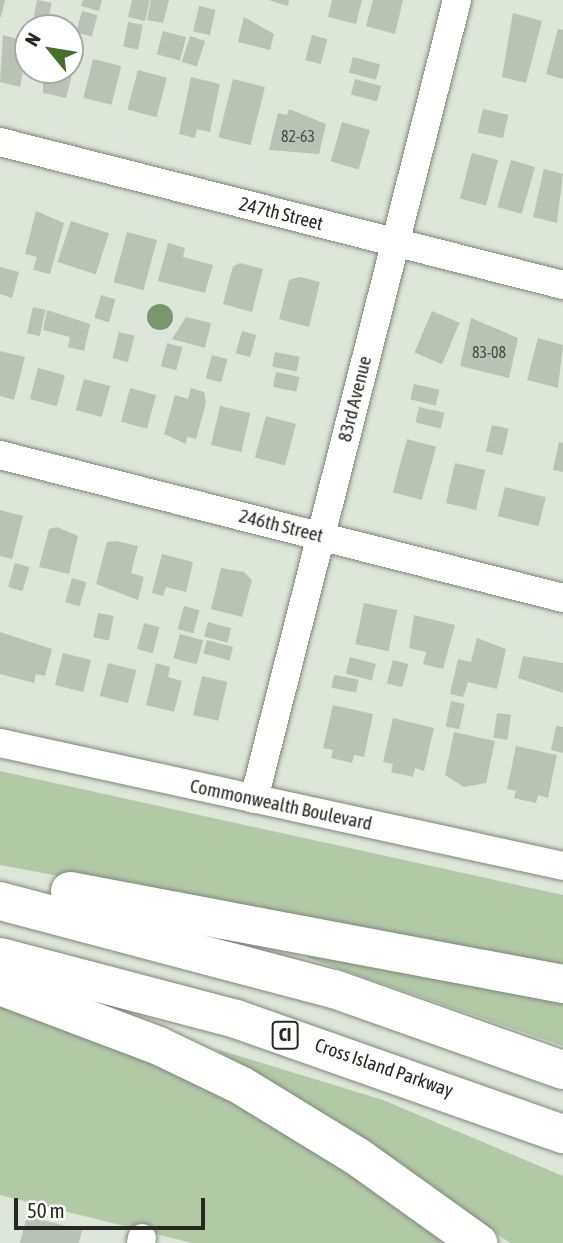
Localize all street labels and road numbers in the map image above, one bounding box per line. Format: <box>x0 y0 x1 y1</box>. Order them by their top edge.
street label: 247th Street <box>237 193 325 235</box>
street label: 83rd Avenue <box>333 354 377 444</box>
street label: 246th Street <box>237 505 325 547</box>
street label: Commonwealth Boulevard <box>188 775 374 835</box>
road number: CI <box>271 1020 299 1050</box>
street label: Cross Island Parkway <box>312 1034 456 1102</box>

